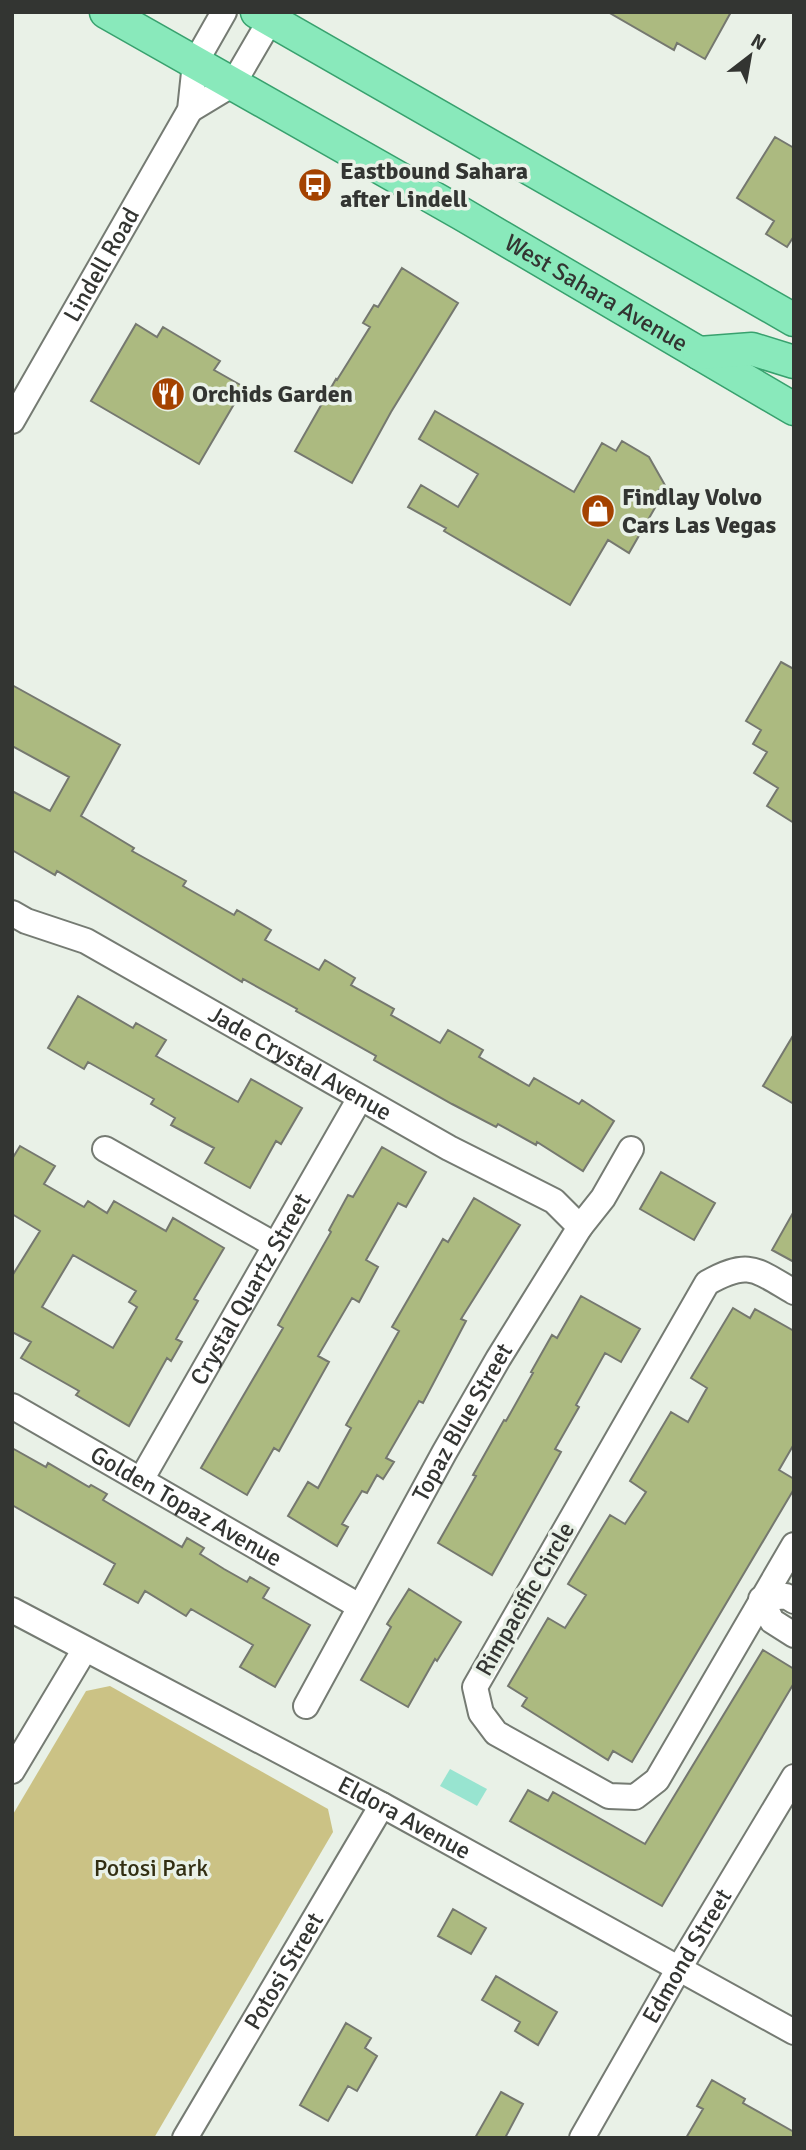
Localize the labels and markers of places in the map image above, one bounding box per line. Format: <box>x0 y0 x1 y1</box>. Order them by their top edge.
place label: Eastbound Sahara after Lindell <box>340 156 528 214</box>
bus stop icon: Eastbound Sahara after Lindell <box>296 166 334 204</box>
restaurant icon: Orchids Garden <box>149 375 187 413</box>
place label: Orchids Garden <box>192 379 353 409</box>
place label: Findlay Volvo Cars Las Vegas <box>622 482 777 540</box>
shop icon: Findlay Volvo Cars Las Vegas <box>579 492 617 530</box>

